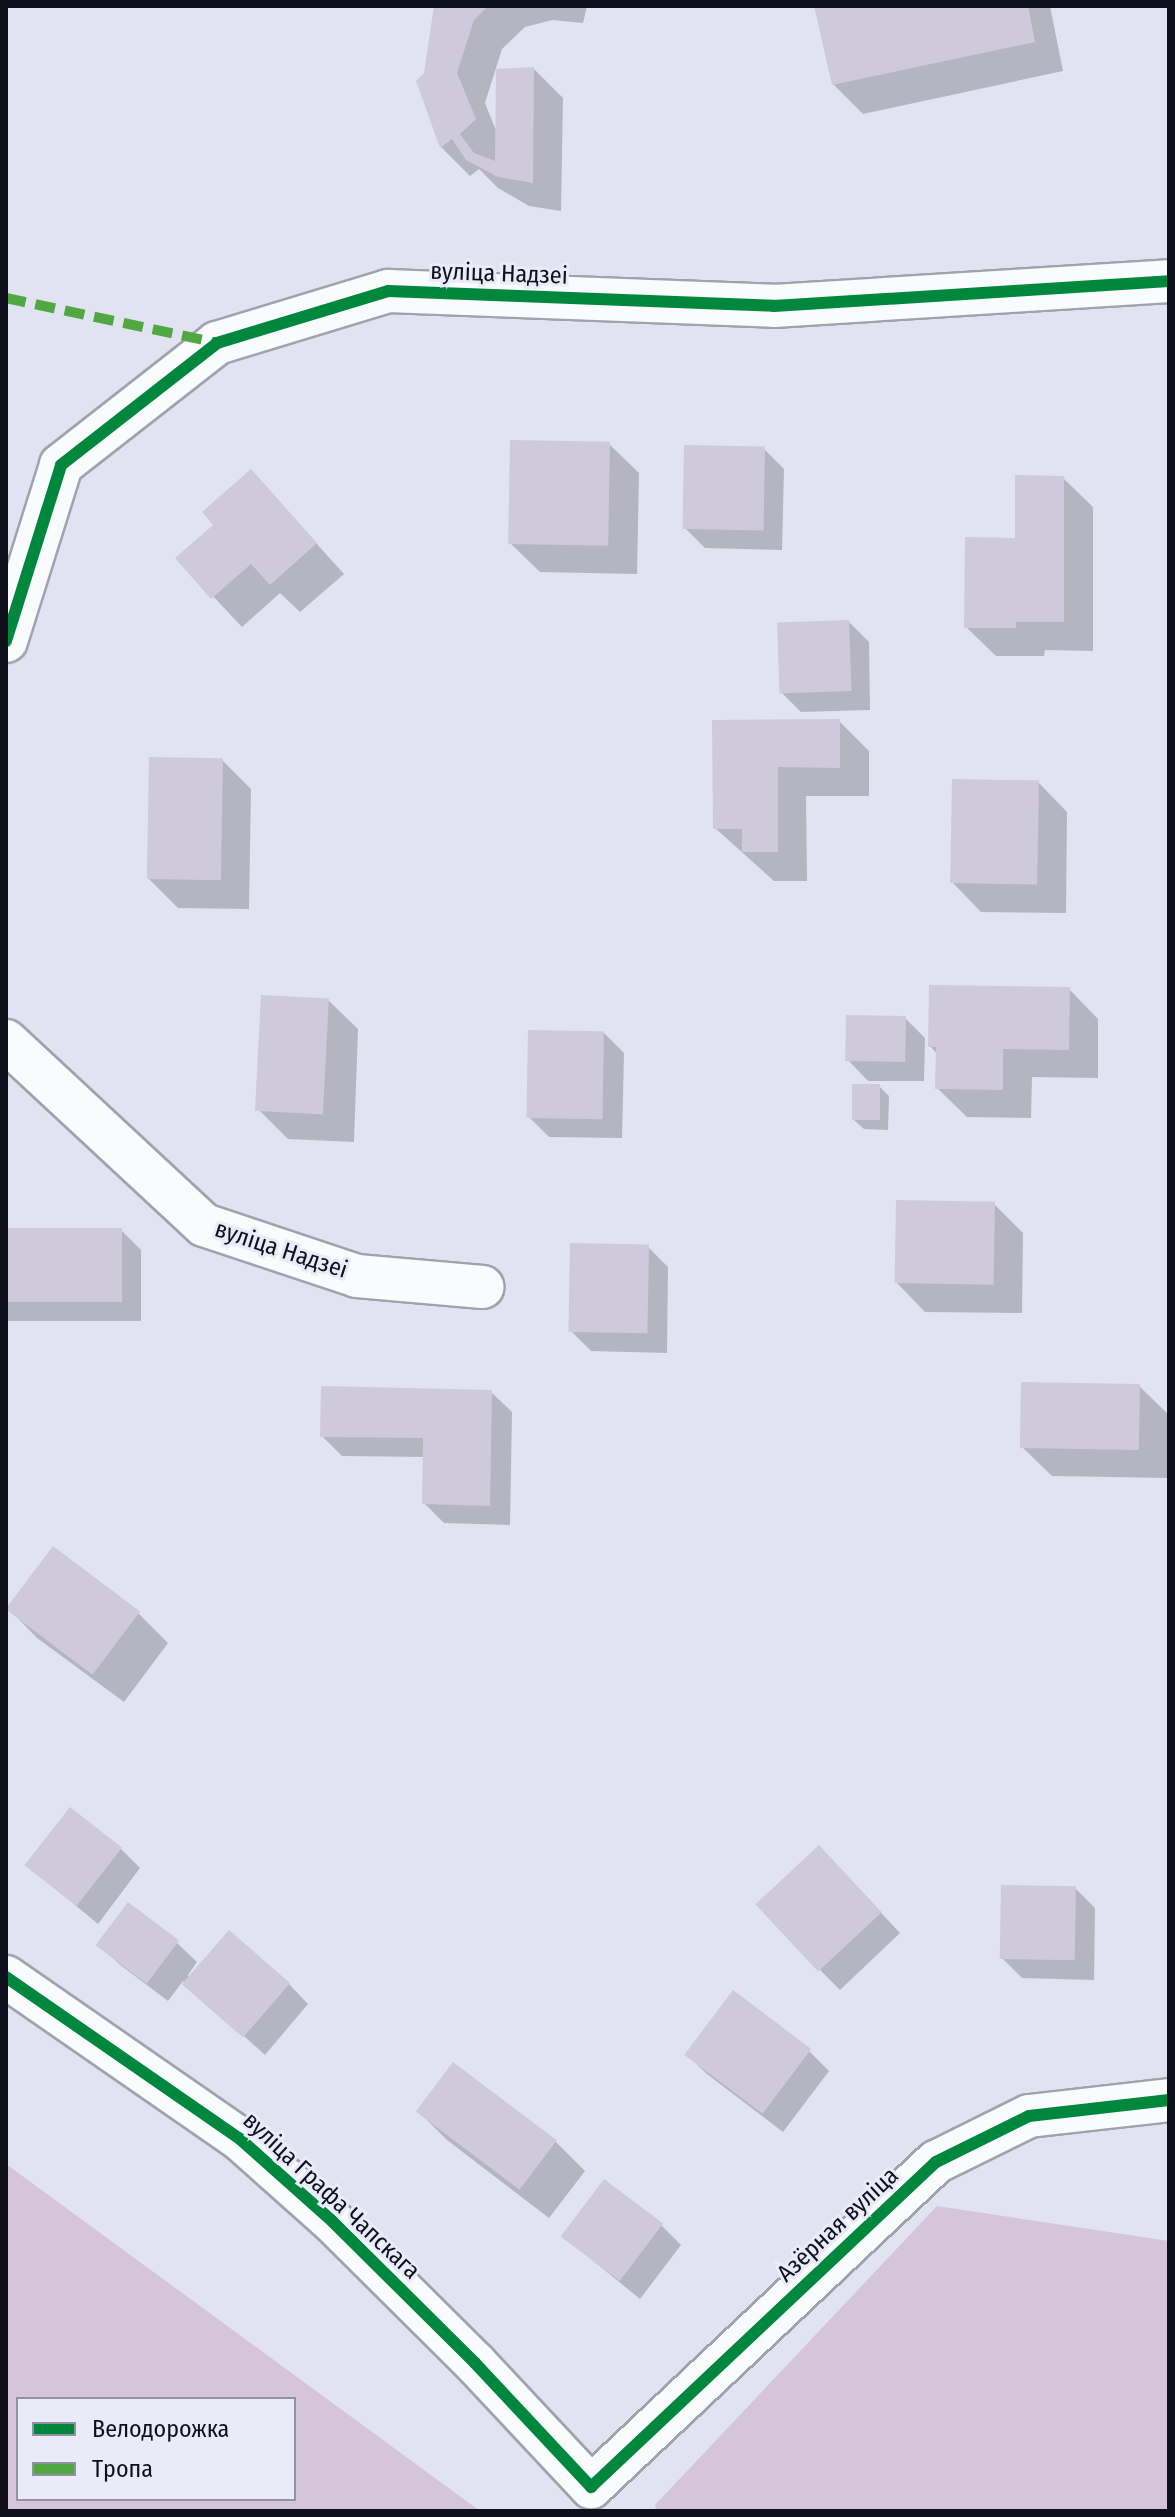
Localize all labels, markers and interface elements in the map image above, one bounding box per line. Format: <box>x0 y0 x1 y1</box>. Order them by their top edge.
street label: вуліца Надзеі <box>430 257 568 291</box>
street label: вуліца Надзеі <box>211 1215 351 1285</box>
street label: вуліца Графа Чапскага <box>237 2107 425 2285</box>
street label: Азёрная вуліца <box>772 2162 904 2288</box>
legend <box>16 2397 296 2501</box>
text: Велодорожка <box>92 2415 229 2443</box>
text: Тропа <box>92 2455 153 2483</box>

